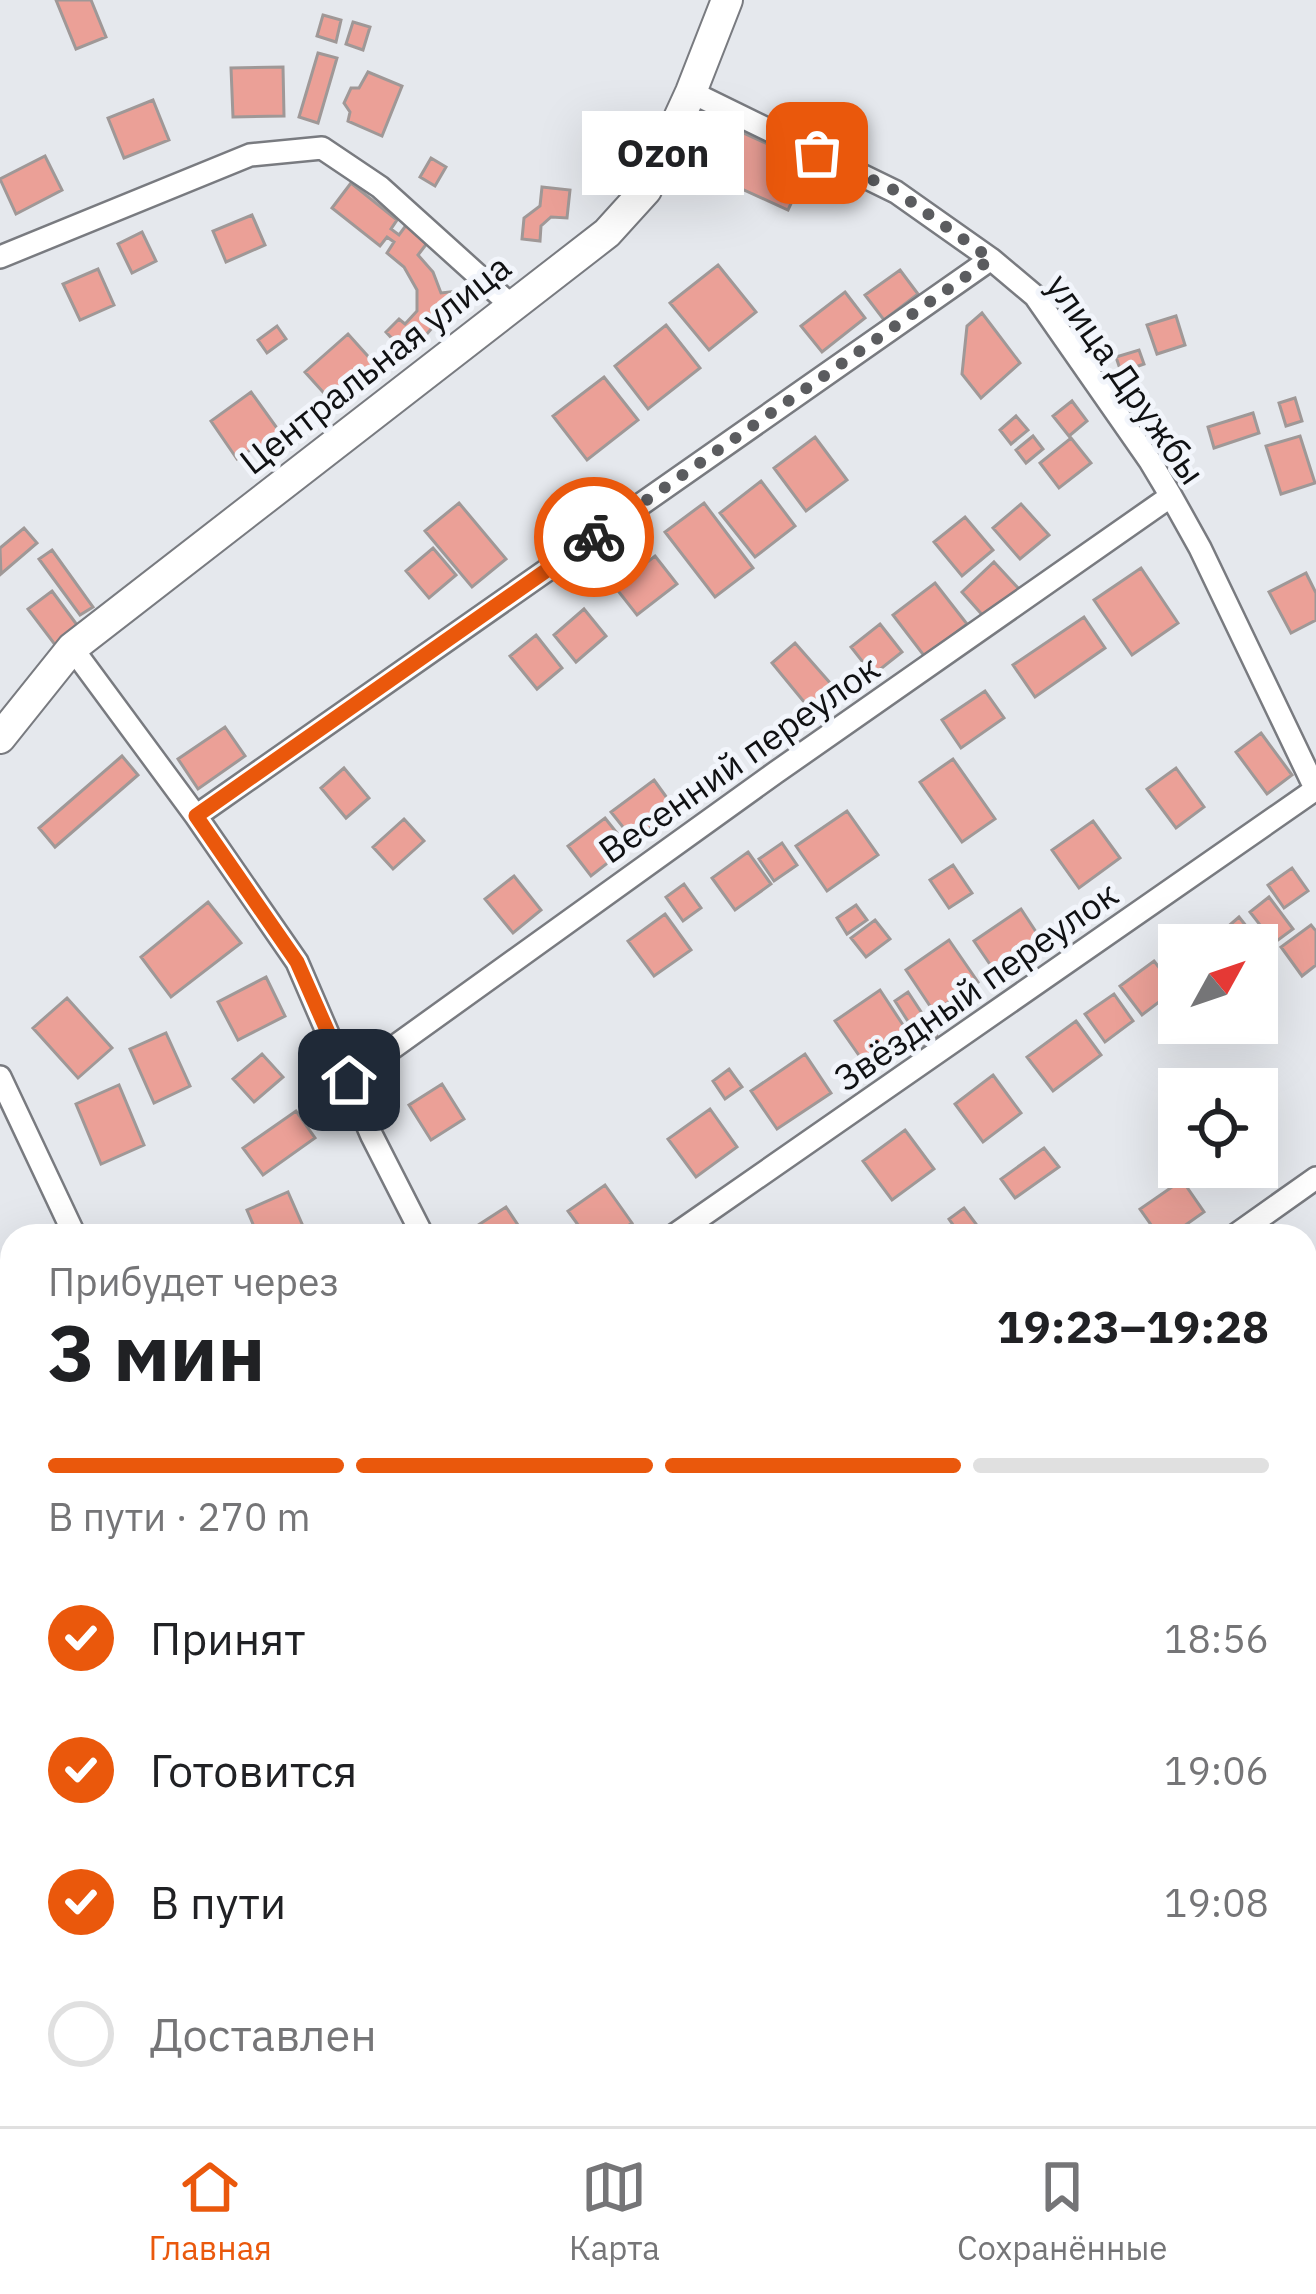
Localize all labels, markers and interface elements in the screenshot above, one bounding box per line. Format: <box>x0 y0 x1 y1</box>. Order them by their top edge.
pin <box>766 102 868 204</box>
callout: Ozon <box>583 111 745 195</box>
icon: bag <box>784 120 850 186</box>
text: Ozon <box>617 127 709 178</box>
street label: Центральная улица <box>230 243 520 484</box>
street label: улица Дружбы <box>1036 264 1217 493</box>
courier <box>534 477 654 597</box>
icon: bike <box>561 504 627 570</box>
street label: Весенний переулок <box>589 644 888 873</box>
street label: Звёздный переулок <box>825 870 1127 1101</box>
north arrow <box>1158 924 1278 1044</box>
map controls <box>1158 924 1278 1188</box>
pin <box>298 1029 400 1131</box>
icon: home <box>316 1047 382 1113</box>
button: locate <box>1158 1068 1278 1188</box>
text: Прибудет через <box>48 1256 339 1307</box>
text: 19:23–19:28 <box>997 1297 1269 1355</box>
text: 3 мин <box>48 1301 265 1402</box>
text: В пути · 270 m <box>48 1491 311 1542</box>
icon: check <box>48 1605 114 1671</box>
text: Принят <box>150 1609 306 1667</box>
text: 18:56 <box>1164 1613 1269 1664</box>
icon: check <box>48 1737 114 1803</box>
text: Готовится <box>150 1741 357 1799</box>
text: 19:06 <box>1164 1745 1269 1796</box>
icon: check <box>48 1869 114 1935</box>
text: В пути <box>150 1873 286 1931</box>
text: 19:08 <box>1164 1877 1269 1928</box>
text: Доставлен <box>150 2005 377 2063</box>
tab: Главная <box>149 2154 272 2269</box>
tab: Карта <box>569 2154 660 2269</box>
tab: Сохранённые <box>957 2154 1167 2269</box>

